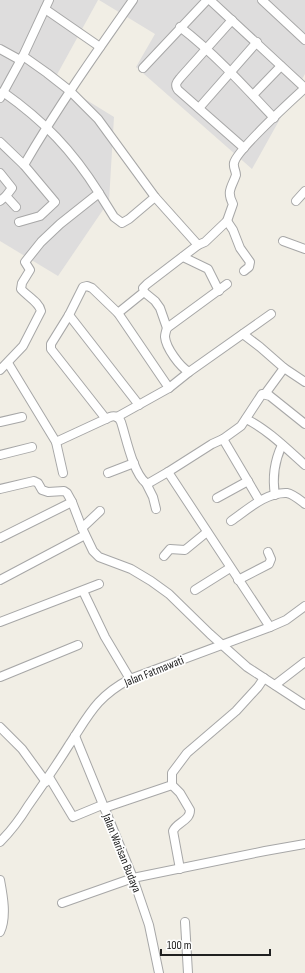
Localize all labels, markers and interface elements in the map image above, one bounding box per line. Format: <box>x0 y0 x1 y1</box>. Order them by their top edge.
street label: Jalan Fatmawati <box>121 653 186 691</box>
street label: Jalan Warisan Budaya <box>99 811 144 895</box>
scale bar <box>161 931 270 957</box>
text: 100 m <box>167 938 192 953</box>

